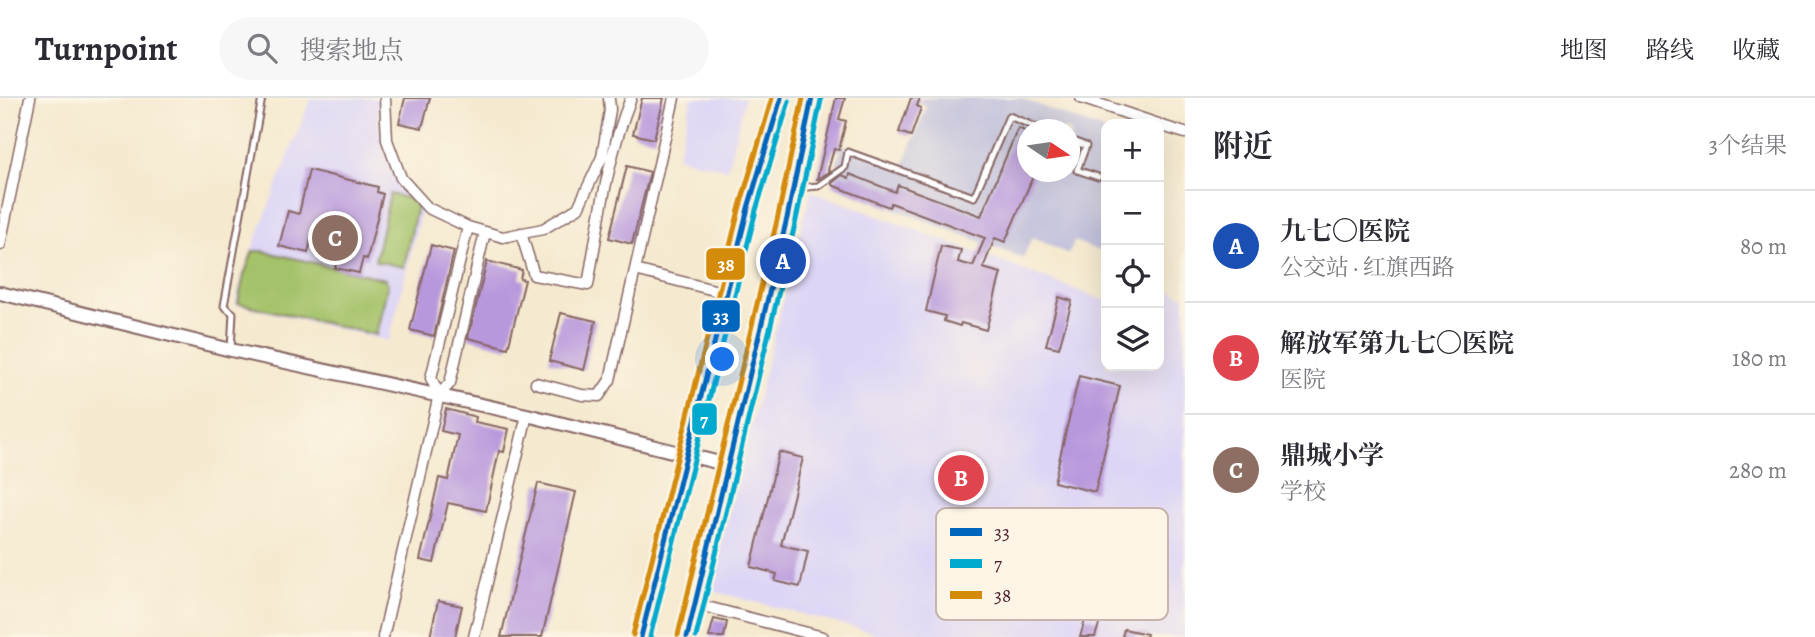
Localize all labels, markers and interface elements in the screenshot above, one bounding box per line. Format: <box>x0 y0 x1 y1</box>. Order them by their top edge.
search box <box>219 17 709 80</box>
text: Turnpoint <box>35 26 177 71</box>
icon: search <box>243 29 281 67</box>
text: 搜索地点 <box>299 33 404 68</box>
text: 地图 <box>1560 34 1608 66</box>
text: 路线 <box>1646 34 1694 66</box>
text: 收藏 <box>1732 34 1780 66</box>
north arrow <box>1017 119 1080 182</box>
map controls <box>1101 119 1164 371</box>
button: + <box>1101 119 1164 182</box>
text: 附近 <box>1213 126 1273 166</box>
text: 3个结果 <box>1708 130 1787 161</box>
button: − <box>1101 182 1164 245</box>
pin: C <box>312 212 358 264</box>
text: 九七〇医院 <box>1280 214 1410 249</box>
text: A <box>1229 231 1243 262</box>
text: 80 m <box>1740 231 1787 262</box>
pin: A <box>760 235 806 287</box>
button: locate <box>1101 245 1164 308</box>
line badge: 38 <box>705 247 746 281</box>
text: 38 <box>717 252 735 278</box>
text: 公交站 · 红旗西路 <box>1280 252 1455 283</box>
line badge: 33 <box>701 299 741 333</box>
text: 33 <box>713 304 729 330</box>
button: layers <box>1101 308 1164 371</box>
text: 解放军第九七〇医院 <box>1280 326 1514 361</box>
your location <box>705 342 739 376</box>
text: B <box>1229 343 1243 374</box>
text: 180 m <box>1732 343 1787 374</box>
text: 医院 <box>1280 364 1326 395</box>
line badge: 7 <box>691 402 718 436</box>
text: 7 <box>700 407 709 433</box>
text: 鼎城小学 <box>1280 438 1384 473</box>
pin: B <box>938 452 984 504</box>
text: C <box>1229 455 1243 486</box>
text: 280 m <box>1729 455 1787 486</box>
text: 学校 <box>1280 476 1326 507</box>
legend <box>936 508 1168 620</box>
text: 33 <box>994 520 1010 546</box>
text: 7 <box>994 551 1002 577</box>
text: 38 <box>994 583 1011 609</box>

